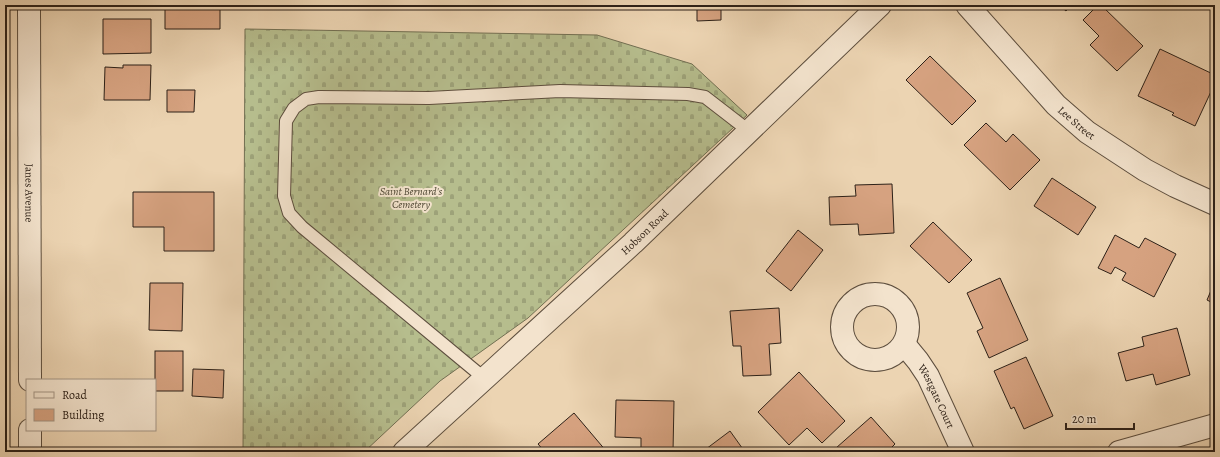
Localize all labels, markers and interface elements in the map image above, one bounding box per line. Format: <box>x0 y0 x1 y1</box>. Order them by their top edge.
street label: Lee Street <box>1054 103 1098 143</box>
street label: Janes Avenue <box>21 164 37 222</box>
park label: Saint Bernard's Cemetery <box>380 184 443 212</box>
street label: Hobson Road <box>618 206 672 258</box>
street label: Westgate Court <box>914 361 958 431</box>
legend <box>26 379 156 431</box>
text: Road <box>62 387 88 403</box>
scale bar <box>1066 405 1134 431</box>
text: Building <box>62 407 104 423</box>
text: 20 m <box>1072 411 1096 427</box>

